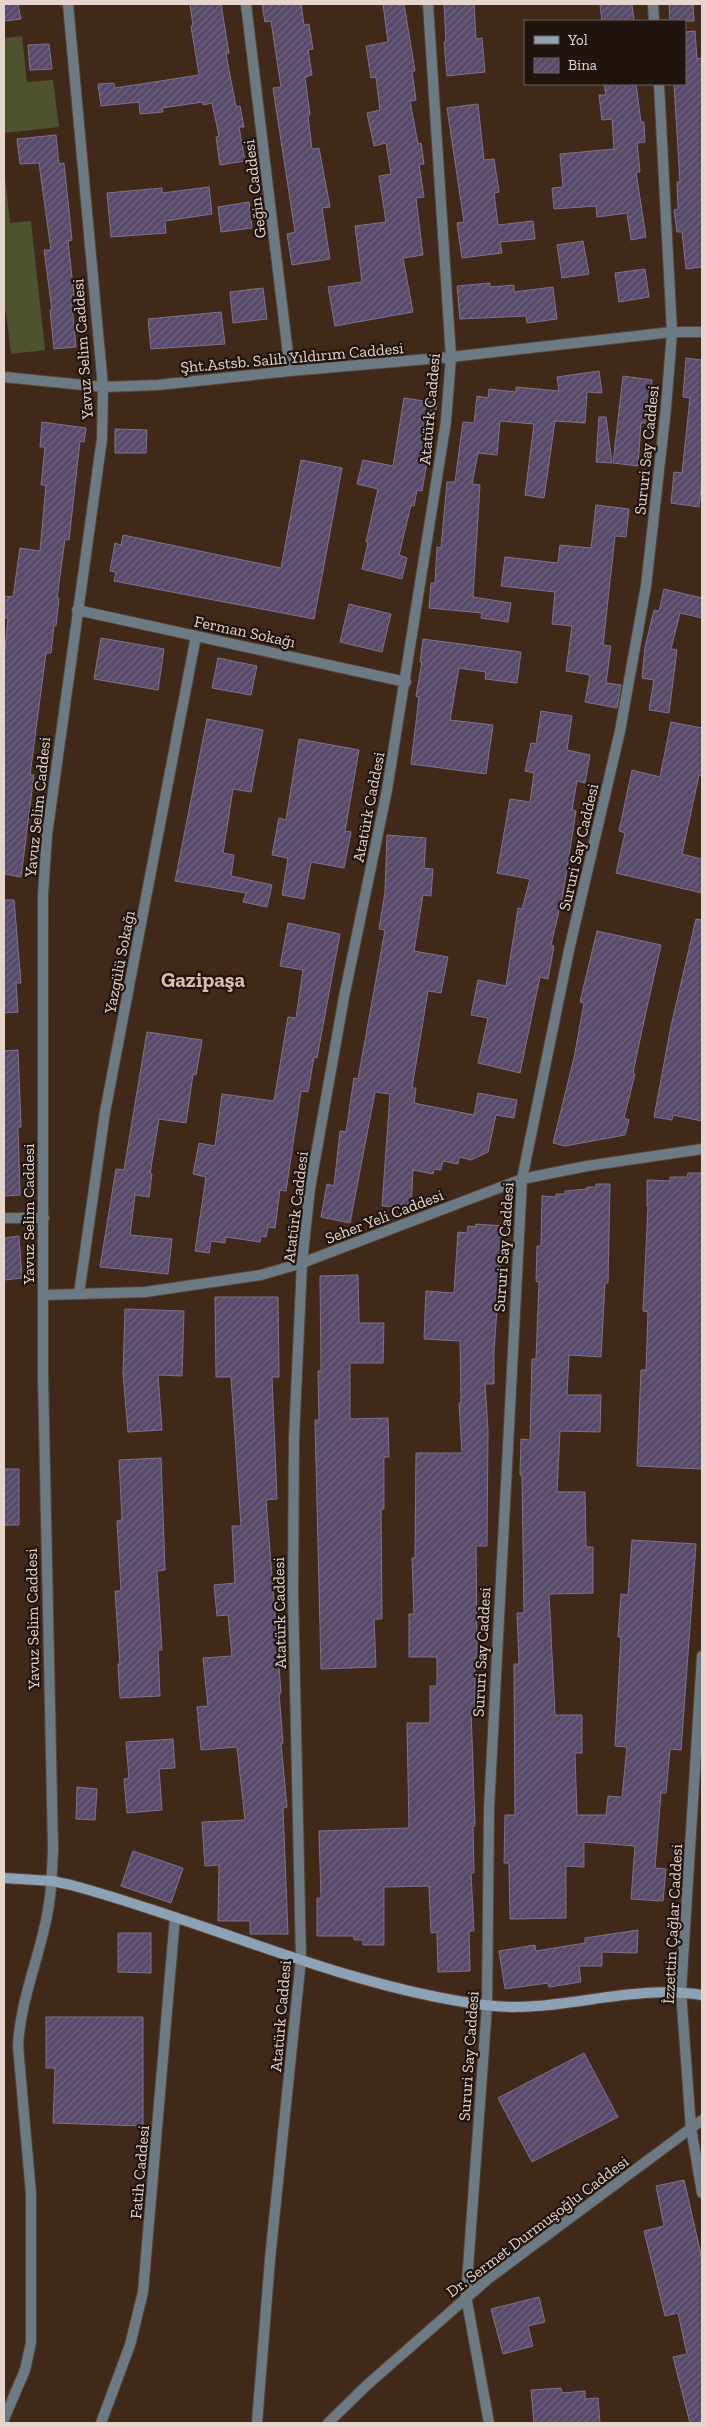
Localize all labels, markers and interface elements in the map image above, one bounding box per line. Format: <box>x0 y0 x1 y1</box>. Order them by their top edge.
legend <box>524 20 686 85</box>
text: Yol <box>567 31 588 49</box>
text: Bina <box>568 56 597 74</box>
street label: Geğin Caddesi <box>239 138 270 239</box>
street label: Yavuz Selim Caddesi <box>68 277 97 421</box>
street label: Şht.Astsb. Salih Yıldırım Caddesi <box>180 338 405 377</box>
street label: Atatürk Caddesi <box>415 352 444 466</box>
street label: Sururi Say Caddesi <box>630 384 663 516</box>
street label: Ferman Sokağı <box>192 611 298 652</box>
street label: Yavuz Selim Caddesi <box>21 735 54 879</box>
street label: Atatürk Caddesi <box>348 750 389 864</box>
street label: Sururi Say Caddesi <box>555 781 602 913</box>
street label: Yazgülü Sokağı <box>100 908 139 1016</box>
district label: Gazipaşa <box>161 967 245 992</box>
street label: Yavuz Selim Caddesi <box>19 1143 38 1286</box>
street label: Atatürk Caddesi <box>279 1150 312 1264</box>
street label: Sururi Say Caddesi <box>489 1181 518 1313</box>
street label: Seher Yeli Caddesi <box>322 1185 447 1248</box>
street label: Yavuz Selim Caddesi <box>22 1548 43 1691</box>
street label: Atatürk Caddesi <box>269 1556 290 1669</box>
street label: Sururi Say Caddesi <box>469 1586 494 1717</box>
street label: İzzettin Çağlar Caddesi <box>659 1843 686 2004</box>
street label: Atatürk Caddesi <box>266 1959 295 2073</box>
street label: Sururi Say Caddesi <box>454 1990 483 2122</box>
street label: Fatih Caddesi <box>126 2124 153 2220</box>
street label: Dr. Sermet Durmuşoğlu Caddesi <box>442 2151 633 2301</box>

